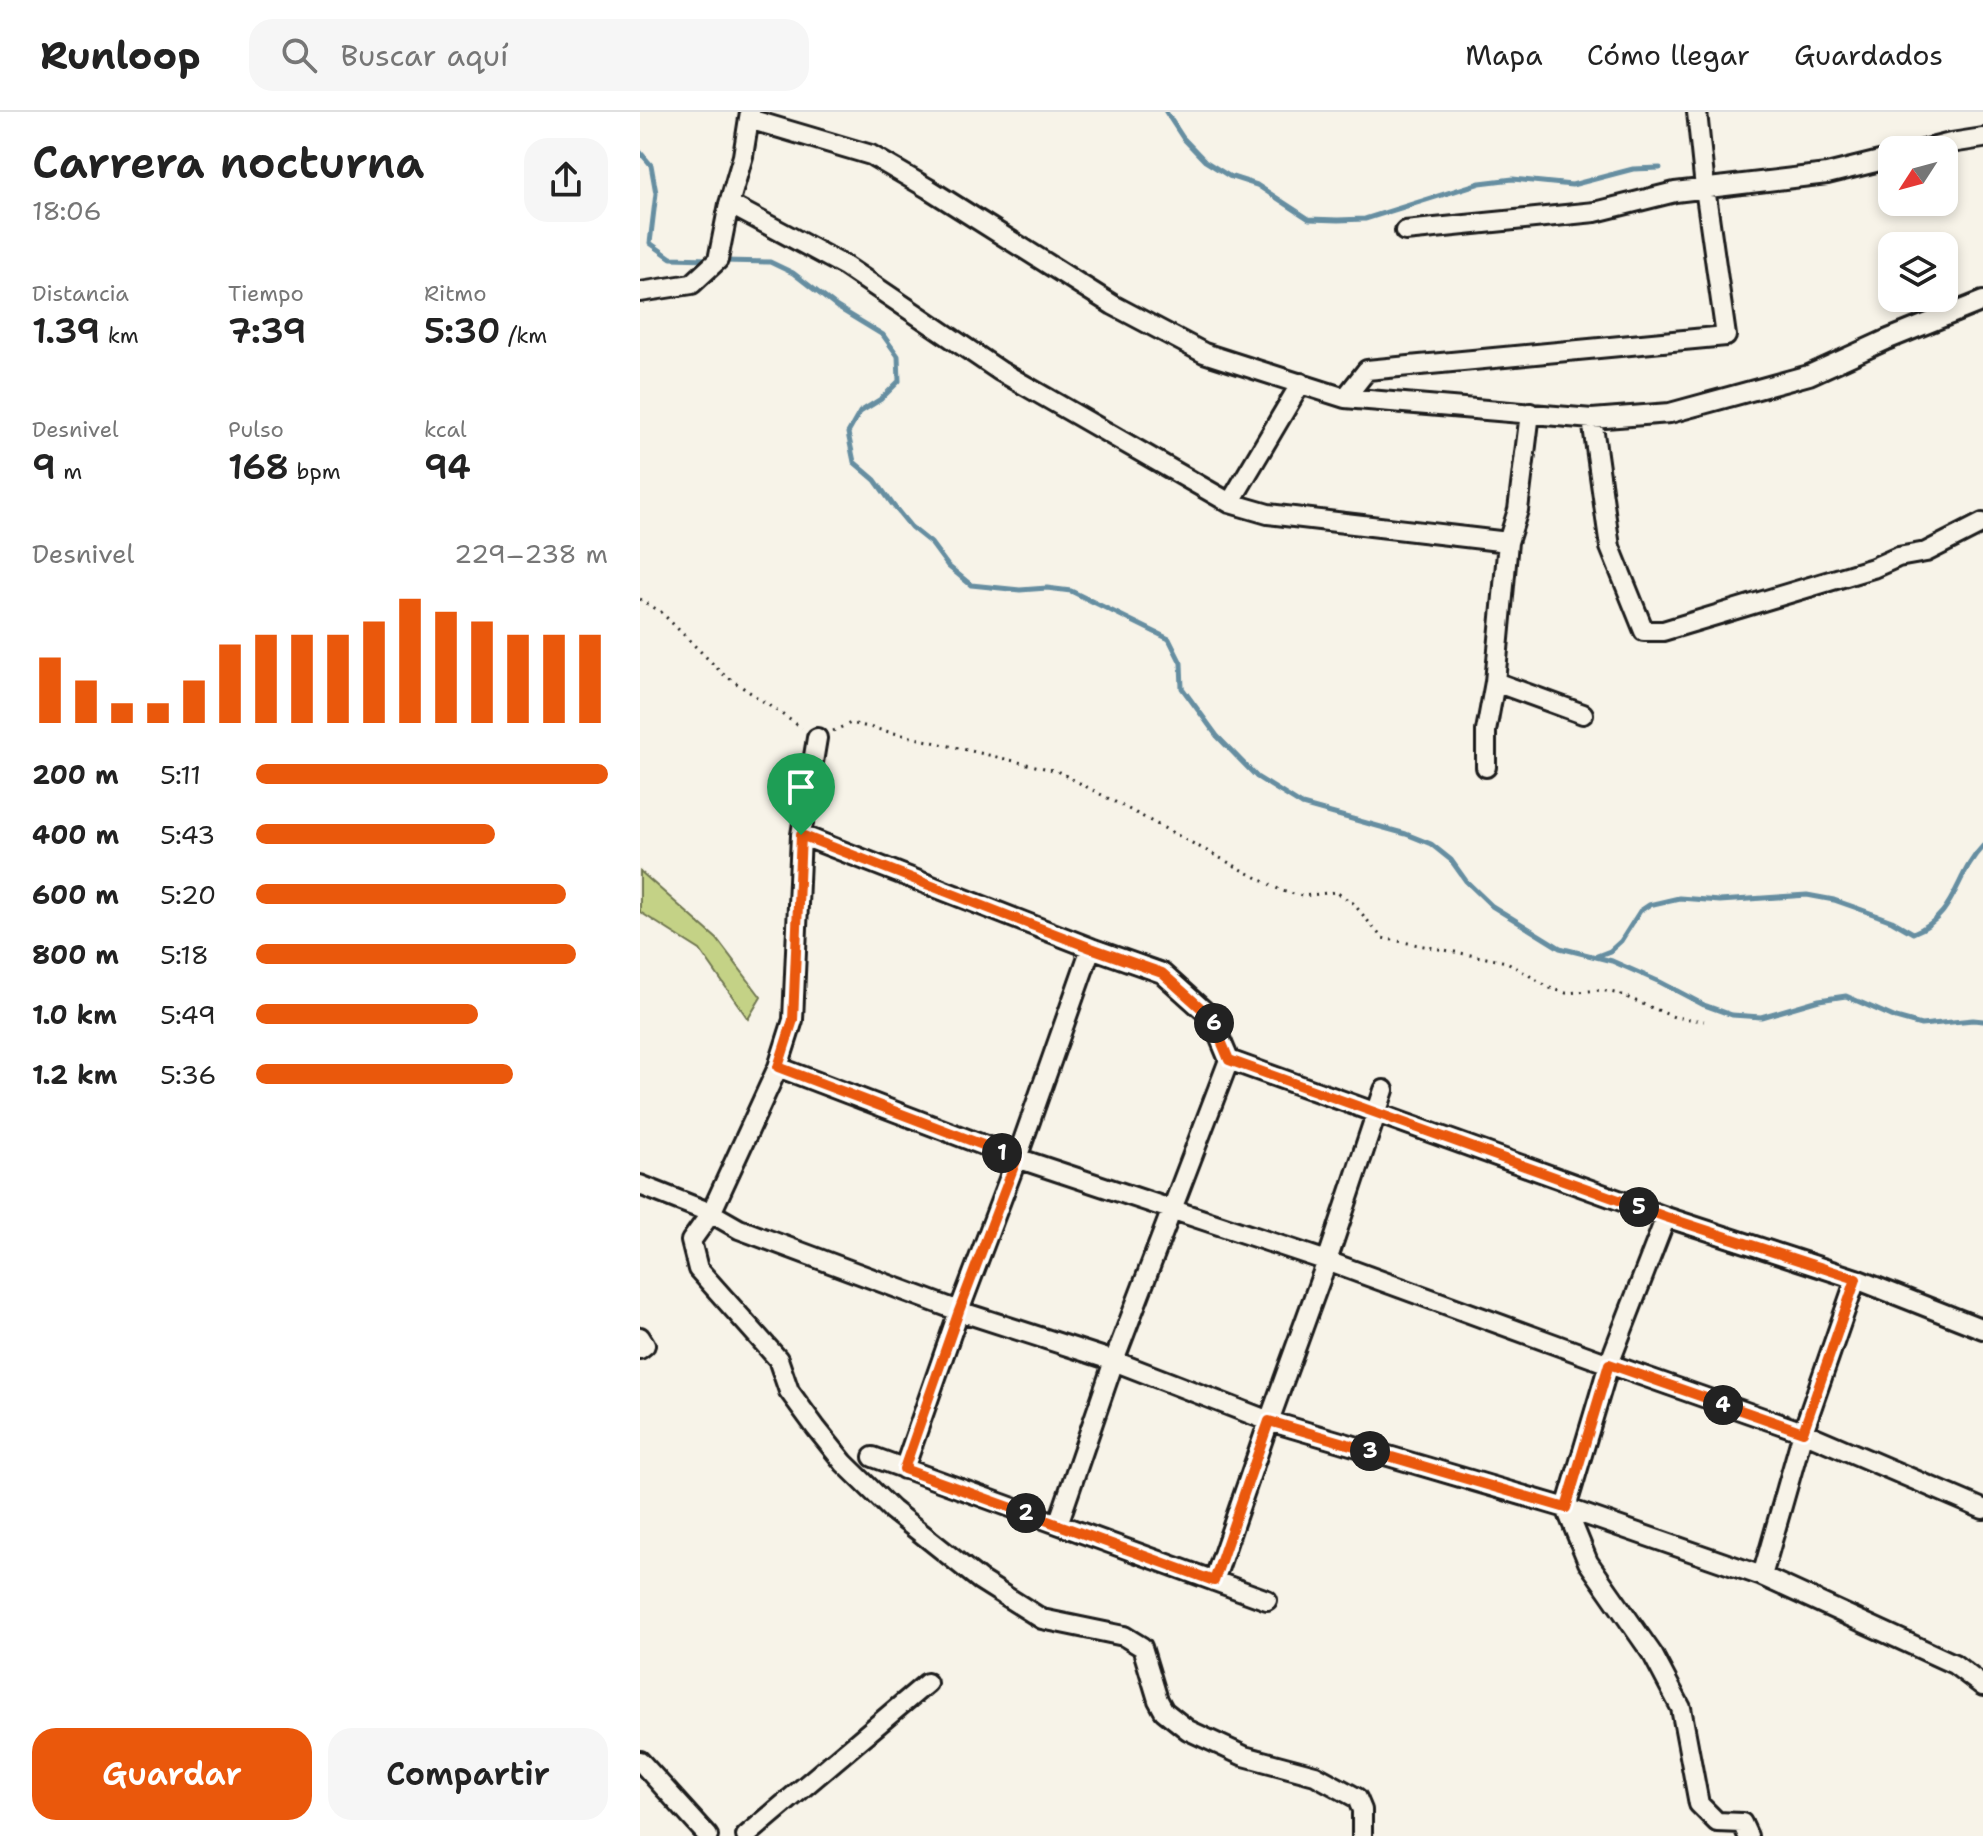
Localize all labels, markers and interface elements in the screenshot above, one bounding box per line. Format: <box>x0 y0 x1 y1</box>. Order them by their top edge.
search box <box>249 19 809 91</box>
text: Runloop <box>40 30 201 81</box>
icon: search <box>277 33 321 77</box>
text: Buscar aquí <box>341 35 508 76</box>
text: Mapa <box>1465 36 1543 74</box>
text: Cómo llegar <box>1587 36 1750 74</box>
text: Guardados <box>1794 36 1943 74</box>
text: Carrera nocturna <box>32 133 424 192</box>
north arrow <box>1878 136 1958 216</box>
map controls <box>1878 136 1958 312</box>
button: share <box>524 138 608 222</box>
text: 18:06 <box>32 193 102 228</box>
button: layers <box>1878 232 1958 312</box>
text: Distancia <box>32 279 129 308</box>
text: Tiempo <box>228 279 304 308</box>
text: Ritmo <box>424 279 487 308</box>
text: 1.39 <box>32 308 100 354</box>
text: 7:39 <box>228 308 306 354</box>
text: 5:30 <box>424 308 501 354</box>
text: km <box>100 321 139 350</box>
text: /km <box>501 321 547 350</box>
text: Desnivel <box>32 415 119 444</box>
text: Pulso <box>228 415 284 444</box>
text: kcal <box>424 415 467 444</box>
text: 9 <box>32 444 56 490</box>
text: 168 <box>228 444 289 490</box>
text: 94 <box>424 444 471 490</box>
text: m <box>56 457 82 486</box>
text: bpm <box>289 457 341 486</box>
text: Desnivel <box>32 536 134 571</box>
text: 229–238 m <box>454 536 608 571</box>
pin <box>767 753 835 835</box>
text: 200 m <box>32 757 119 792</box>
text: 5:11 <box>160 757 201 792</box>
icon: arrive <box>779 765 823 809</box>
text: 400 m <box>32 817 119 852</box>
text: 5:43 <box>160 817 215 852</box>
text: 600 m <box>32 877 119 912</box>
text: 5:20 <box>160 877 216 912</box>
text: 800 m <box>32 937 119 972</box>
text: 5:18 <box>160 937 209 972</box>
text: 1.0 km <box>32 997 117 1032</box>
text: 5:49 <box>160 997 216 1032</box>
pin: 6 <box>1194 1003 1234 1043</box>
text: 6 <box>1206 1008 1222 1037</box>
text: 1.2 km <box>32 1057 117 1092</box>
text: 5:36 <box>160 1057 216 1092</box>
pin: 1 <box>982 1133 1022 1173</box>
text: 1 <box>997 1138 1007 1167</box>
pin: 5 <box>1619 1187 1659 1227</box>
text: 5 <box>1632 1192 1646 1221</box>
pin: 4 <box>1703 1385 1743 1425</box>
text: 4 <box>1715 1390 1731 1419</box>
pin: 3 <box>1350 1431 1390 1471</box>
text: 3 <box>1362 1436 1378 1465</box>
pin: 2 <box>1006 1493 1046 1533</box>
text: 2 <box>1018 1498 1034 1527</box>
button: Guardar <box>32 1728 312 1820</box>
button: Compartir <box>328 1728 608 1820</box>

